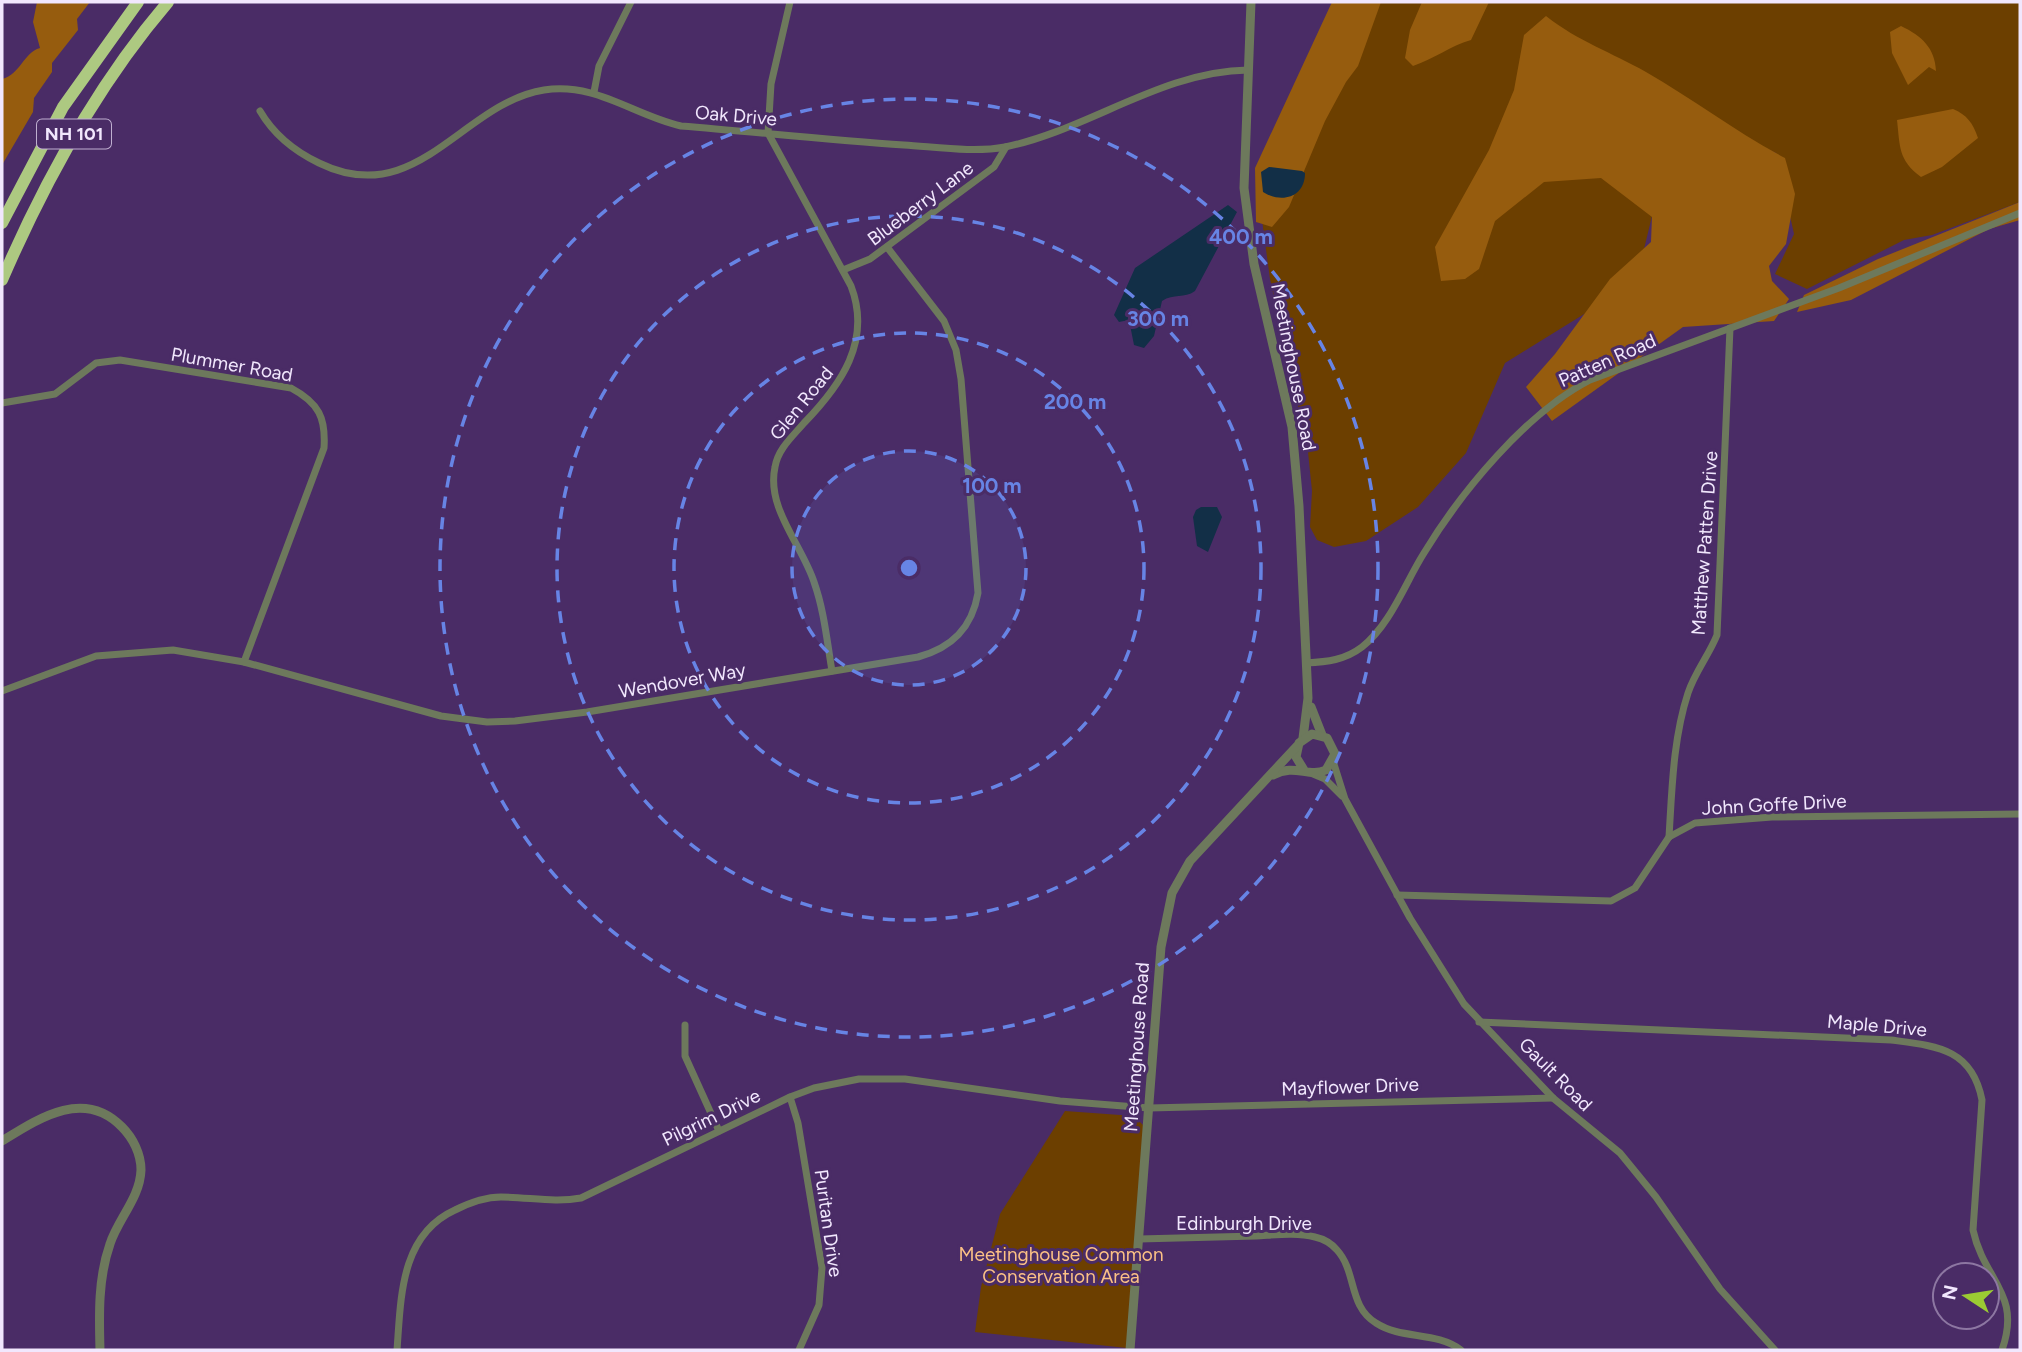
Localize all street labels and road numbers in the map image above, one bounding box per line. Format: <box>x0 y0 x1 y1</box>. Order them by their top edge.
street label: Oak Drive <box>694 100 778 131</box>
road number: NH 101 <box>37 119 111 148</box>
street label: Blueberry Lane <box>863 156 978 251</box>
street label: Meetinghouse Road <box>1266 281 1321 453</box>
street label: Patten Road <box>1555 329 1659 392</box>
street label: Plummer Road <box>169 342 295 387</box>
street label: Glen Road <box>765 362 838 445</box>
street label: Matthew Patten Drive <box>1687 450 1722 636</box>
street label: Wendover Way <box>617 658 747 703</box>
street label: John Goffe Drive <box>1701 789 1847 820</box>
street label: Meetinghouse Road <box>1119 961 1154 1133</box>
street label: Maple Drive <box>1826 1010 1928 1041</box>
street label: Gault Road <box>1514 1033 1597 1116</box>
street label: Mayflower Drive <box>1281 1073 1419 1100</box>
street label: Pilgrim Drive <box>658 1084 764 1151</box>
street label: Puritan Drive <box>810 1168 847 1278</box>
street label: Edinburgh Drive <box>1176 1212 1312 1235</box>

